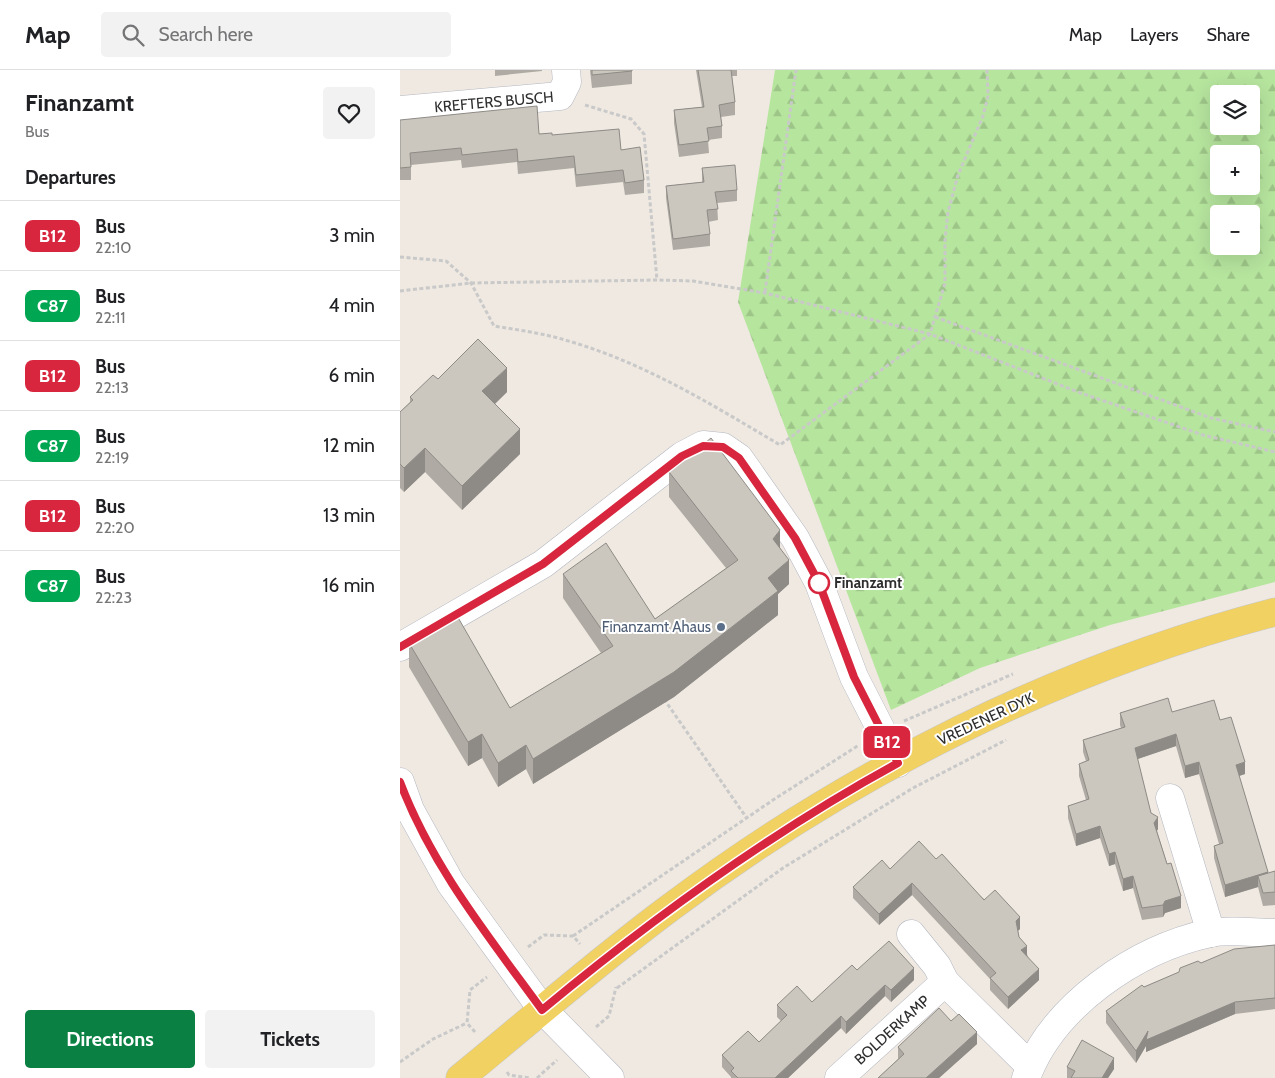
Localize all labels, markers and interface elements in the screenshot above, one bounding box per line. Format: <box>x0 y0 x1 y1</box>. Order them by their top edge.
search box <box>101 12 451 57</box>
text: Map <box>25 20 71 49</box>
icon: search <box>119 21 147 49</box>
text: Search here <box>159 23 253 46</box>
text: Map <box>1069 24 1102 46</box>
text: Layers <box>1130 24 1179 46</box>
text: Share <box>1207 24 1250 46</box>
map controls <box>1210 85 1260 255</box>
button: layers <box>1210 85 1260 135</box>
button: heart <box>323 87 375 139</box>
text: Finanzamt <box>25 88 134 117</box>
street label: KREFTERS BUSCH <box>434 88 554 116</box>
text: Bus <box>25 122 49 141</box>
button: + <box>1210 145 1260 195</box>
text: Departures <box>25 166 116 189</box>
button: − <box>1210 205 1260 255</box>
text: Bus <box>95 215 125 238</box>
text: 3 min <box>329 224 375 247</box>
text: B12 <box>39 225 66 247</box>
text: 22:10 <box>95 238 131 257</box>
text: Bus <box>95 285 125 308</box>
text: 4 min <box>328 294 375 317</box>
text: C87 <box>37 295 68 317</box>
text: 22:11 <box>95 308 126 327</box>
text: Bus <box>95 355 125 378</box>
text: 6 min <box>329 364 375 387</box>
text: B12 <box>39 365 66 387</box>
text: 22:13 <box>95 378 129 397</box>
text: Bus <box>95 425 125 448</box>
text: 12 min <box>323 434 375 457</box>
text: C87 <box>37 435 68 457</box>
text: 22:19 <box>95 448 129 467</box>
text: Bus <box>95 495 125 518</box>
text: 13 min <box>323 504 375 527</box>
text: B12 <box>39 505 66 527</box>
text: 22:20 <box>95 518 135 537</box>
text: Bus <box>95 565 125 588</box>
marker: Finanzamt <box>808 572 830 594</box>
text: 16 min <box>322 574 375 597</box>
place label: Finanzamt <box>834 574 902 592</box>
text: C87 <box>37 575 68 597</box>
text: 22:23 <box>95 588 132 607</box>
place label: Finanzamt Ahaus <box>602 618 711 636</box>
marker: Finanzamt Ahaus <box>715 621 727 633</box>
street label: VREDENER DYK <box>935 689 1038 749</box>
line badge: B12 <box>858 726 916 758</box>
text: B12 <box>873 731 901 753</box>
street label: BOLDERKAMP <box>851 991 934 1068</box>
button: Directions <box>25 1010 195 1068</box>
button: Tickets <box>205 1010 375 1068</box>

